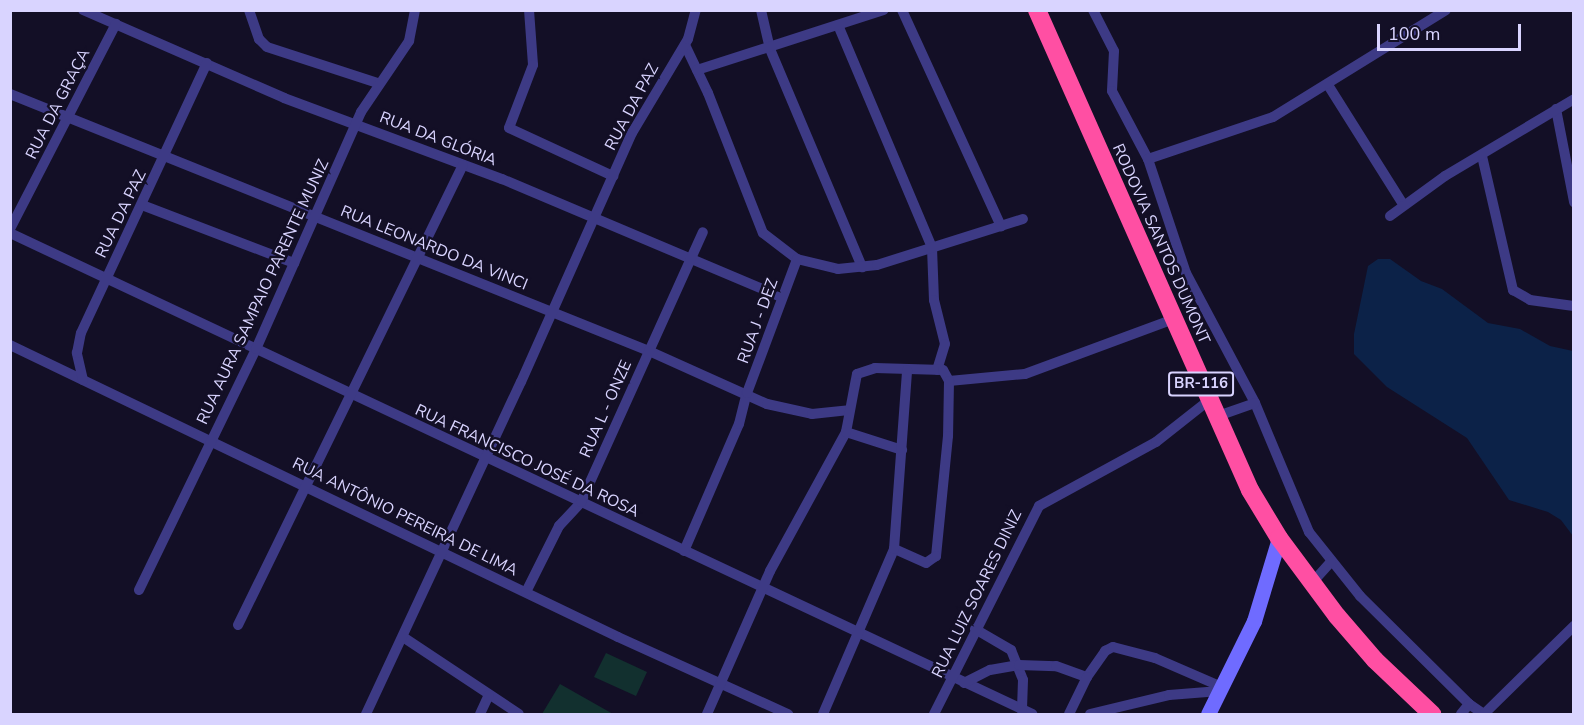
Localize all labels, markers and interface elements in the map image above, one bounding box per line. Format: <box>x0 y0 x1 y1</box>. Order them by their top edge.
scale bar <box>1380 12 1524 50</box>
text: 100 m <box>1388 22 1440 46</box>
street label: RUA DA GRAÇA <box>22 46 94 162</box>
street label: RUA DA PAZ <box>601 60 663 154</box>
street label: RUA DA GLÓRIA <box>377 108 499 170</box>
street label: RODOVIA SANTOS DUMONT <box>1108 141 1214 347</box>
street label: RUA AURA SAMPAIO PARENTE MUNIZ <box>193 156 333 428</box>
street label: RUA DA PAZ <box>91 167 151 261</box>
street label: RUA LEONARDO DA VINCI <box>338 202 530 294</box>
street label: RUA J - DEZ <box>734 276 782 366</box>
street label: RUA L - ONZE <box>576 357 636 461</box>
road number: BR-116 <box>1168 372 1234 396</box>
street label: RUA FRANCISCO JOSÉ DA ROSA <box>412 401 642 521</box>
street label: RUA ANTÔNIO PEREIRA DE LIMA <box>289 454 521 580</box>
street label: RUA LUIZ SOARES DINIZ <box>928 507 1026 681</box>

